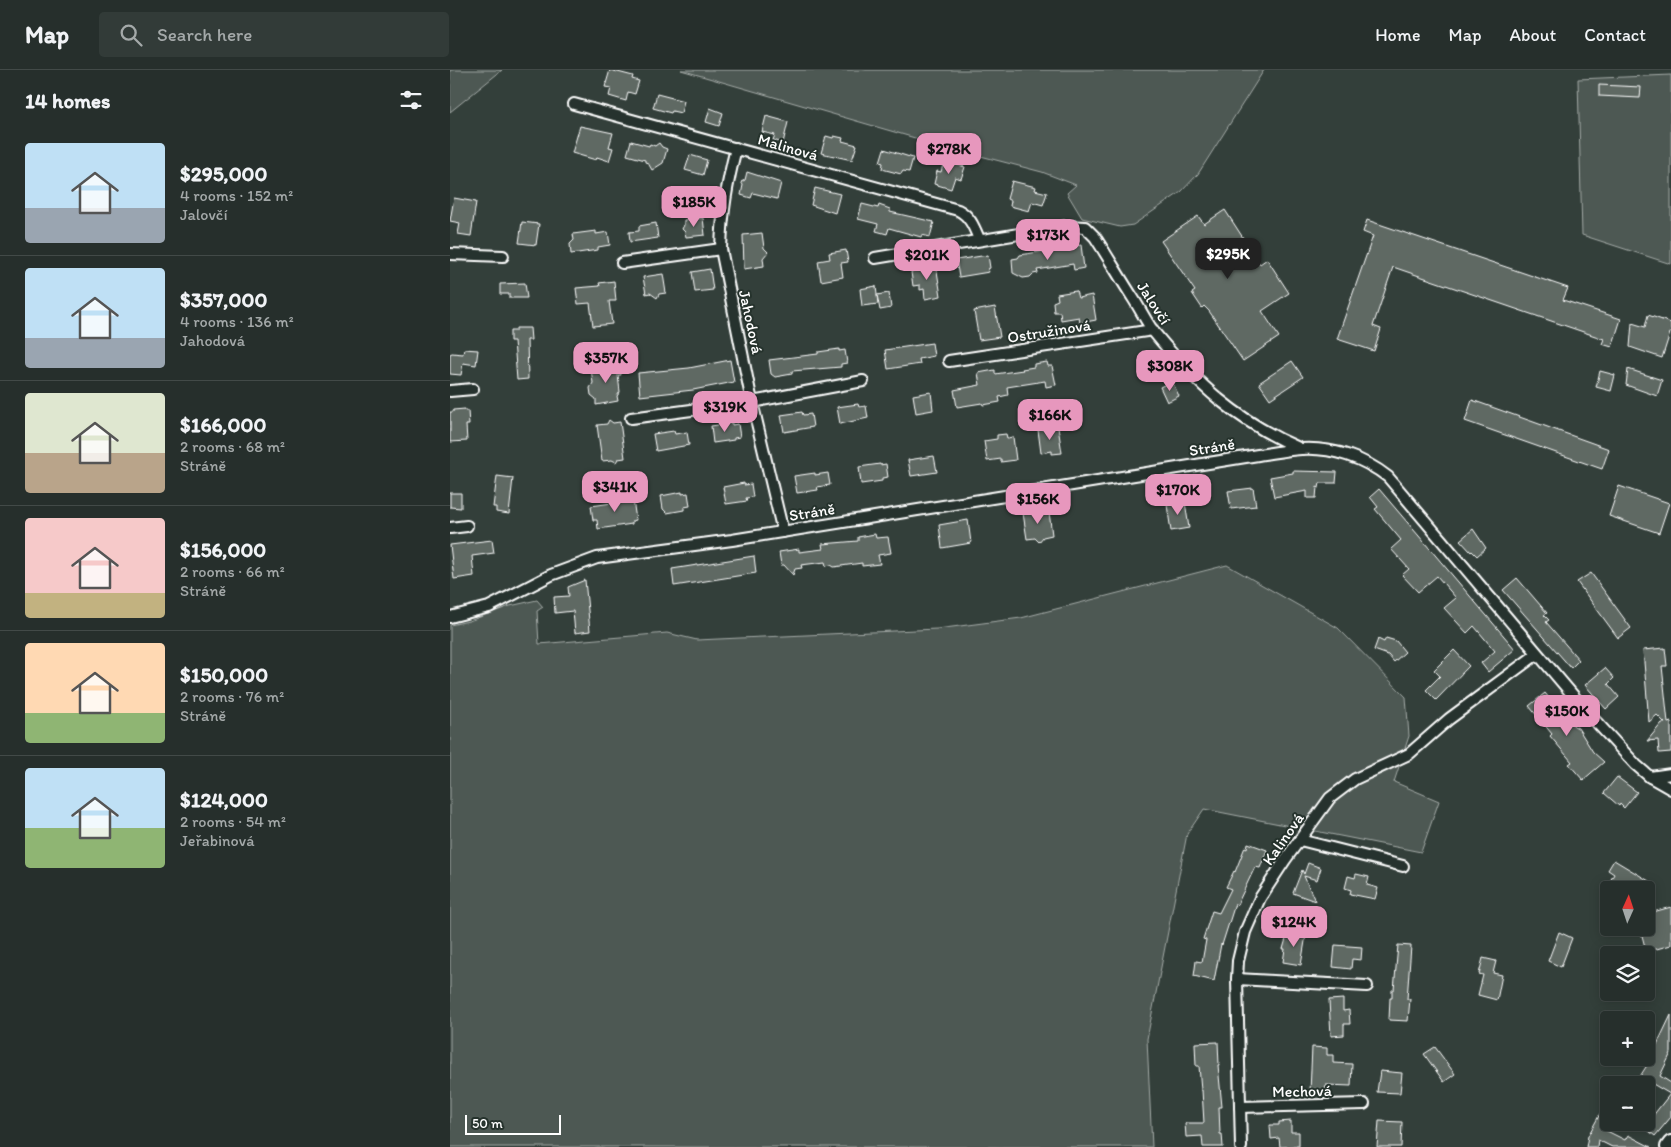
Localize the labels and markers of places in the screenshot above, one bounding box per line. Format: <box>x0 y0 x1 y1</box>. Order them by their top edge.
pin: $278K <box>914 132 984 175</box>
pin: $185K <box>659 186 729 228</box>
pin: $173K <box>1013 218 1083 261</box>
pin: $201K <box>892 238 962 281</box>
pin: $295K <box>1193 238 1263 280</box>
pin: $357K <box>571 342 641 384</box>
pin: $308K <box>1135 350 1205 392</box>
pin: $319K <box>690 390 760 433</box>
pin: $166K <box>1015 398 1085 441</box>
pin: $341K <box>580 470 650 513</box>
pin: $170K <box>1143 474 1213 516</box>
pin: $156K <box>1003 482 1073 525</box>
pin: $150K <box>1532 694 1602 737</box>
pin: $124K <box>1259 906 1329 948</box>

